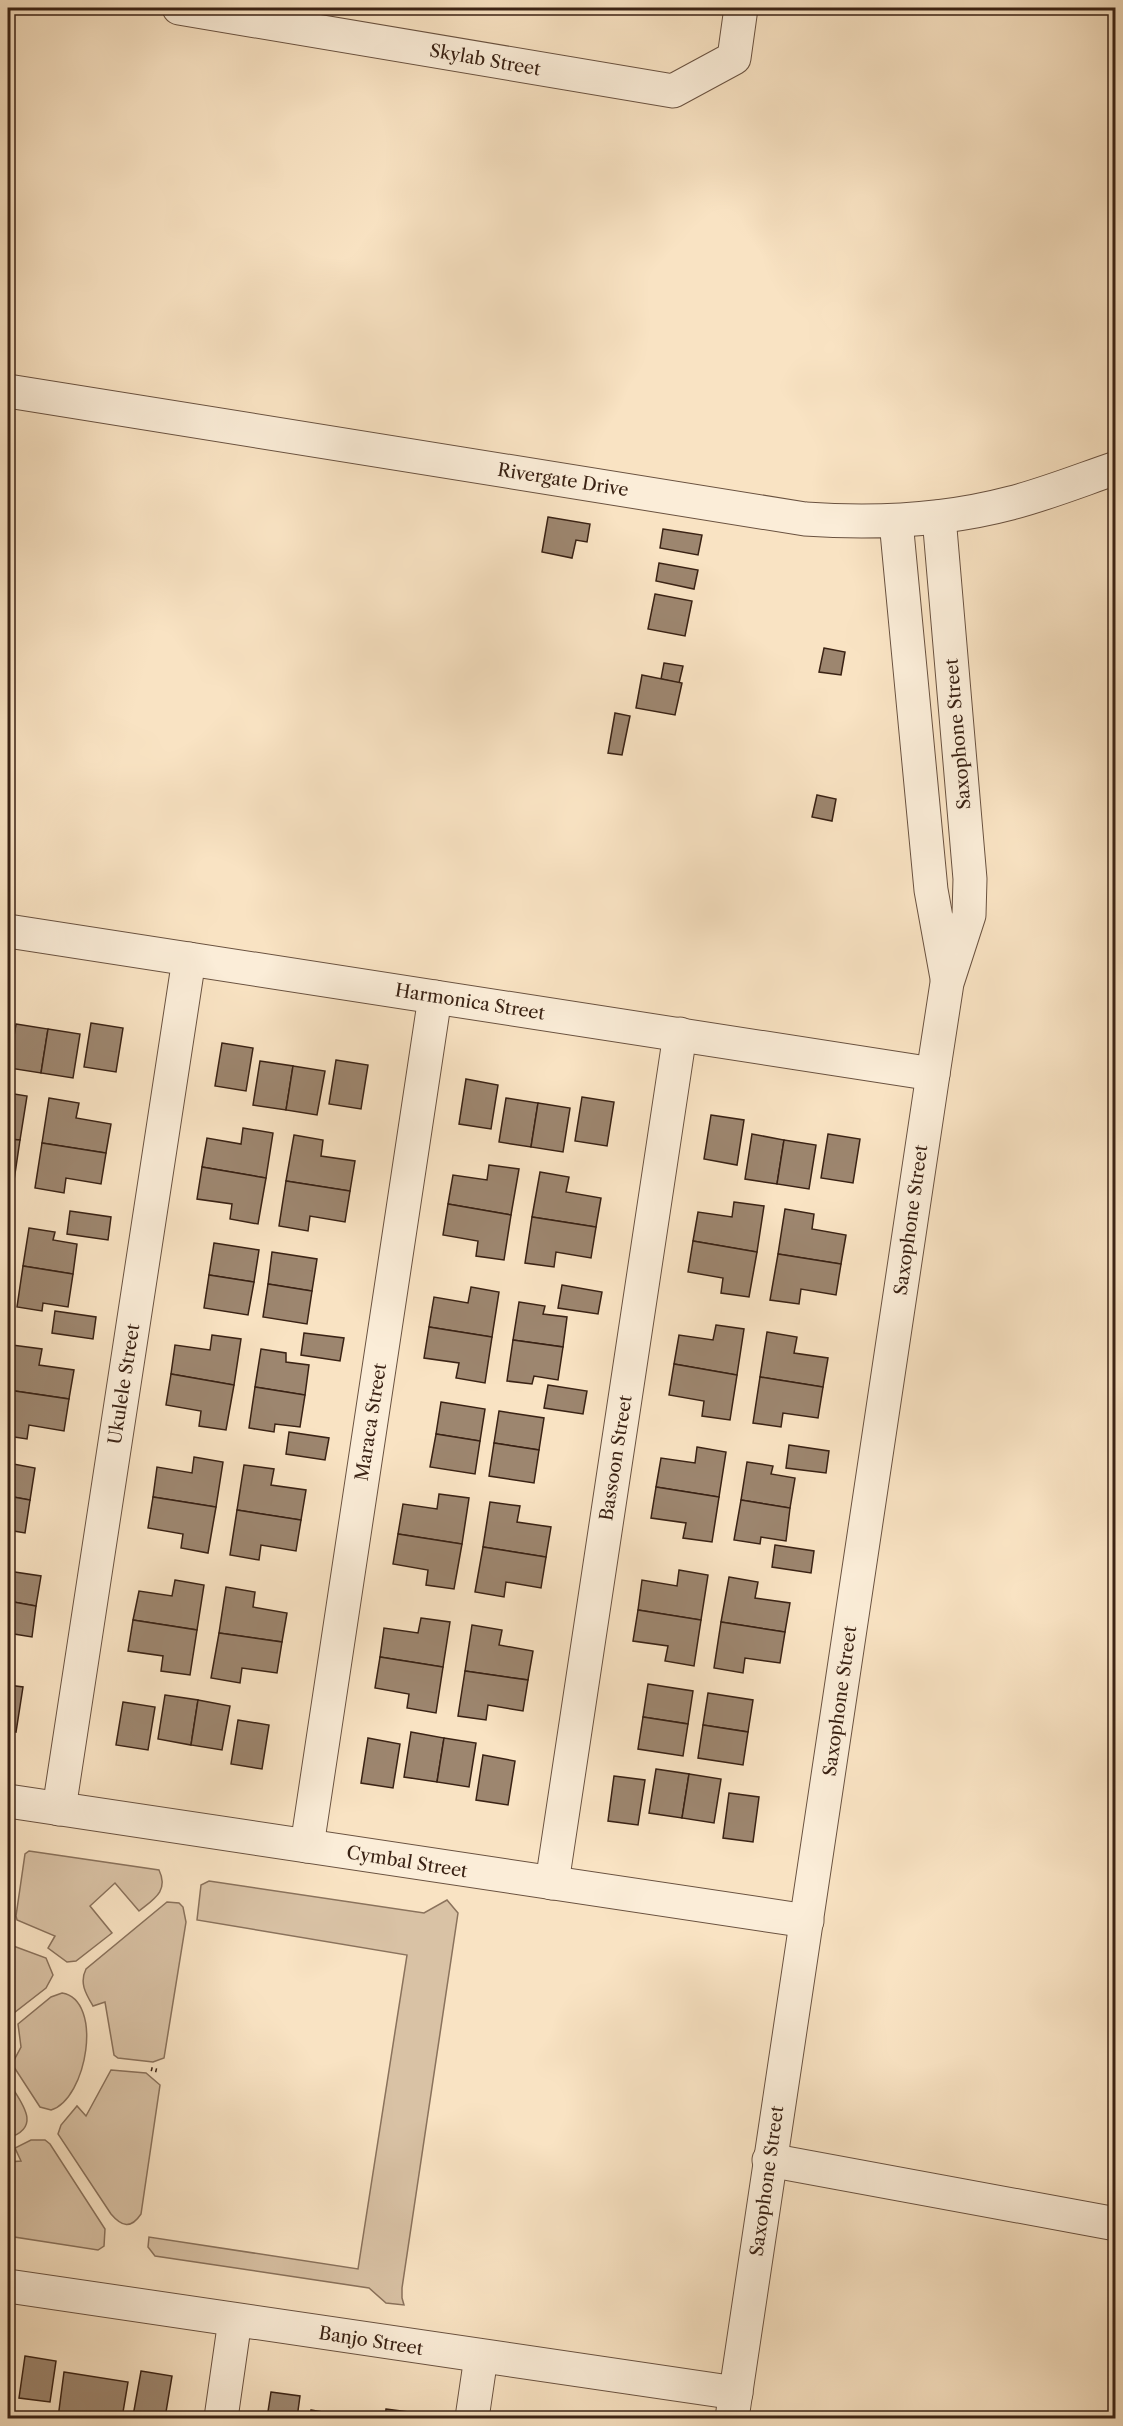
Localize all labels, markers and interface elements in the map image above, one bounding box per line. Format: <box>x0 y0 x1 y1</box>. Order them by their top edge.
street label: Skylab Street <box>428 39 543 81</box>
street label: Rivergate Drive <box>496 459 630 501</box>
street label: Saxophone Street <box>940 657 976 811</box>
street label: Harmonica Street <box>393 979 547 1025</box>
street label: Saxophone Street <box>890 1143 933 1297</box>
street label: Ukulele Street <box>104 1321 145 1446</box>
street label: Maraca Street <box>351 1361 391 1483</box>
street label: Bassoon Street <box>595 1393 637 1522</box>
street label: Saxophone Street <box>819 1624 862 1778</box>
street label: Cymbal Street <box>345 1842 470 1883</box>
street label: Saxophone Street <box>746 2104 789 2258</box>
street label: Banjo Street <box>317 2322 425 2360</box>

